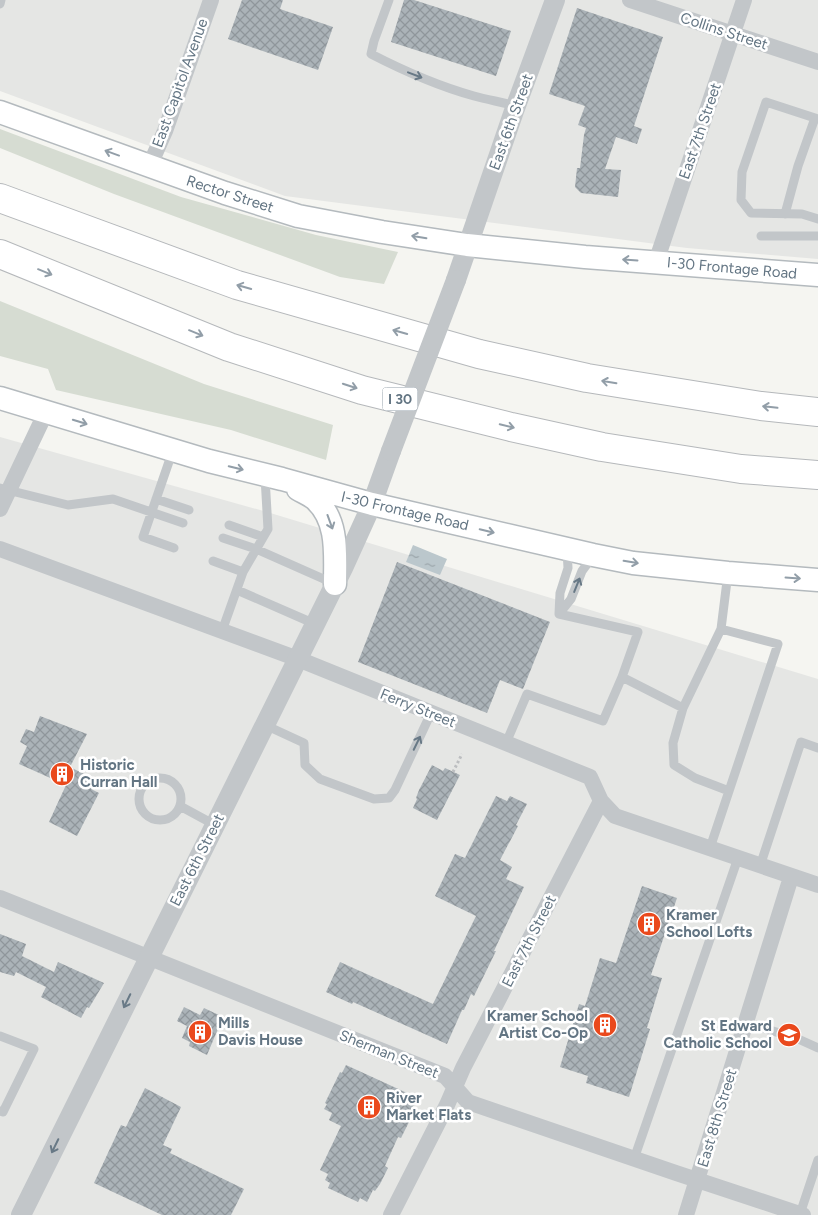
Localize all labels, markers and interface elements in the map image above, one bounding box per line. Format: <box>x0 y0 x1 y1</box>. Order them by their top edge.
street label: Collins Street <box>678 8 770 54</box>
street label: East Capitol Avenue <box>148 16 212 150</box>
one-way arrow <box>406 71 422 80</box>
street label: East 6th Street <box>485 71 537 173</box>
street label: East 7th Street <box>675 80 725 182</box>
one-way arrow <box>104 148 120 157</box>
street label: Rector Street <box>184 171 276 217</box>
one-way arrow <box>412 232 428 242</box>
street label: I-30 Frontage Road <box>666 253 798 283</box>
one-way arrow <box>622 255 638 265</box>
one-way arrow <box>37 268 52 278</box>
one-way arrow <box>236 282 252 292</box>
one-way arrow <box>392 326 408 336</box>
one-way arrow <box>188 329 203 338</box>
one-way arrow <box>601 376 617 386</box>
one-way arrow <box>341 382 357 391</box>
road number: I 30 <box>382 388 418 410</box>
one-way arrow <box>762 402 778 412</box>
one-way arrow <box>72 418 88 428</box>
one-way arrow <box>499 422 515 431</box>
one-way arrow <box>228 464 244 473</box>
street label: I-30 Frontage Road <box>339 488 471 534</box>
one-way arrow <box>326 514 335 530</box>
one-way arrow <box>479 526 495 536</box>
one-way arrow <box>623 558 639 568</box>
one-way arrow <box>785 573 801 583</box>
one-way arrow <box>572 578 582 593</box>
street label: Ferry Street <box>378 685 459 731</box>
one-way arrow <box>412 735 422 750</box>
place label: Historic Curran Hall <box>80 756 157 791</box>
building icon: Historic Curran Hall <box>49 761 75 787</box>
street label: East 6th Street <box>166 811 228 909</box>
street label: East 7th Street <box>498 892 560 990</box>
place label: Kramer School Lofts <box>666 906 752 941</box>
building icon: Kramer School Lofts <box>636 911 662 937</box>
one-way arrow <box>122 993 131 1008</box>
place label: Kramer School Artist Co-Op <box>487 1007 588 1042</box>
building icon: Kramer School Artist Co-Op <box>592 1012 618 1038</box>
place label: Mills Davis House <box>218 1014 304 1049</box>
place label: St Edward Catholic School <box>663 1017 772 1052</box>
building icon: Mills Davis House <box>187 1019 213 1045</box>
school or university icon: St Edward Catholic School <box>776 1022 802 1048</box>
street label: Sherman Street <box>337 1026 442 1082</box>
street label: East 8th Street <box>694 1066 741 1169</box>
place label: River Market Flats <box>386 1089 471 1124</box>
building icon: River Market Flats <box>356 1094 382 1120</box>
one-way arrow <box>50 1139 60 1154</box>

